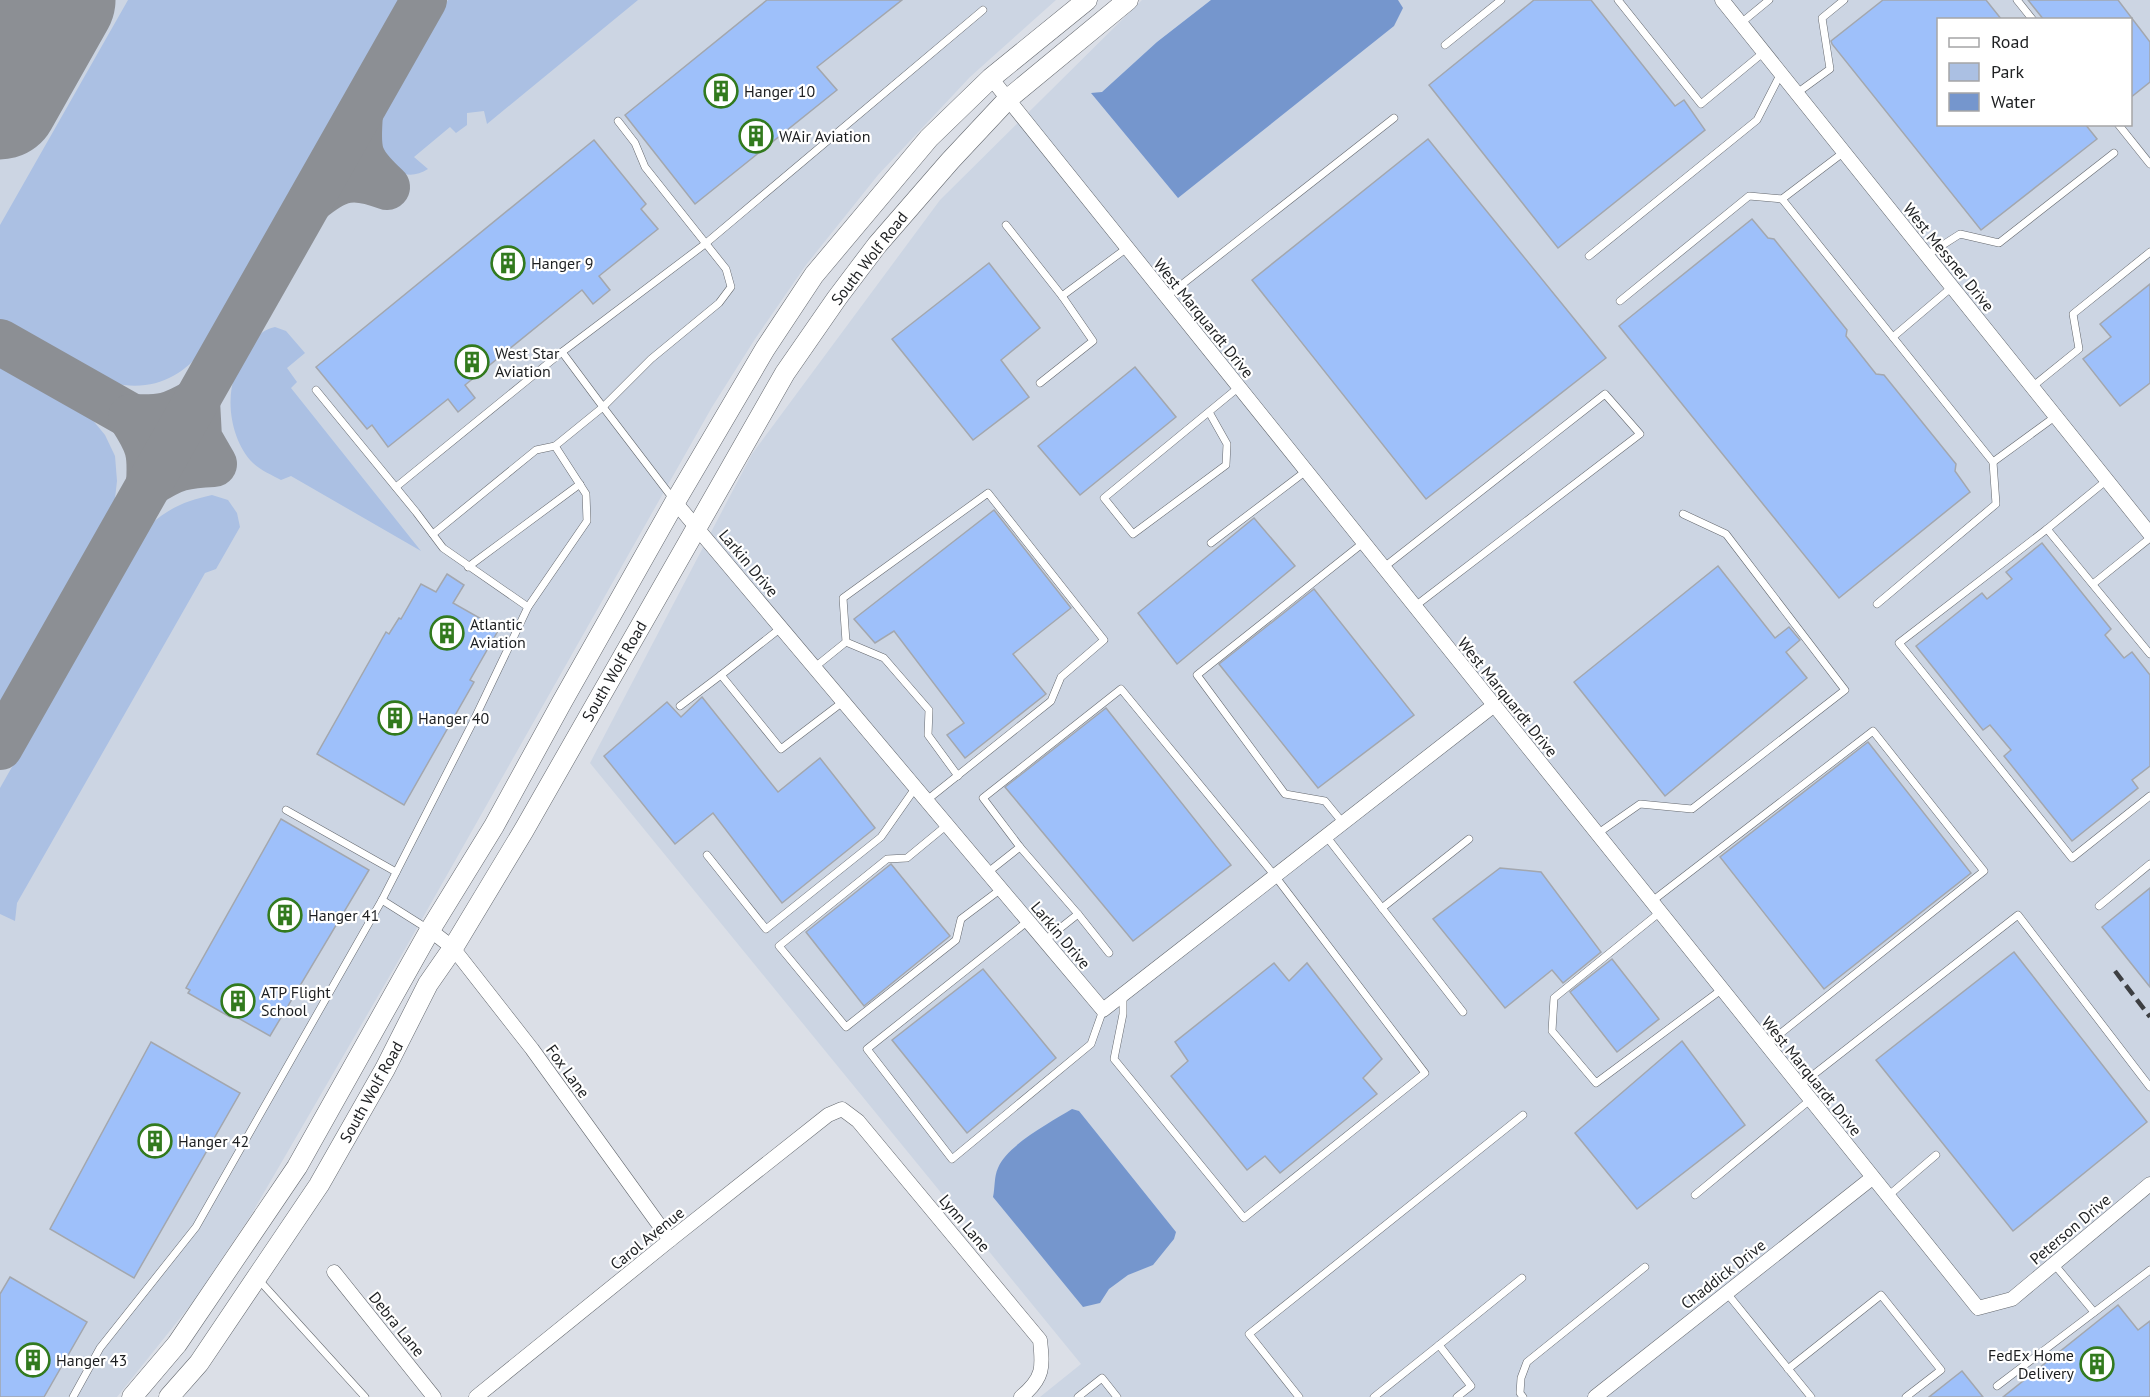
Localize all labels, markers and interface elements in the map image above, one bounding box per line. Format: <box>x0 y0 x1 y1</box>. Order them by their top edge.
legend <box>1937 18 2132 126</box>
text: Road <box>1991 30 2029 53</box>
text: Park <box>1991 60 2024 83</box>
building icon: Hanger 10 <box>703 73 739 109</box>
place label: Hanger 10 <box>744 81 816 101</box>
text: Water <box>1991 90 2035 113</box>
building icon: WAir Aviation <box>738 118 774 154</box>
place label: WAir Aviation <box>779 126 870 146</box>
street label: West Messner Drive <box>1899 199 1999 315</box>
street label: South Wolf Road <box>826 207 912 309</box>
building icon: Hanger 9 <box>490 245 526 281</box>
place label: Hanger 9 <box>531 253 594 273</box>
street label: West Marquardt Drive <box>1150 254 1258 382</box>
place label: West Star Aviation <box>495 343 560 381</box>
building icon: West Star Aviation <box>454 344 490 380</box>
street label: Larkin Drive <box>715 525 783 601</box>
place label: Atlantic Aviation <box>470 614 526 652</box>
building icon: Atlantic Aviation <box>429 615 465 651</box>
street label: South Wolf Road <box>577 617 651 725</box>
street label: West Marquardt Drive <box>1454 633 1562 761</box>
building icon: Hanger 40 <box>377 700 413 736</box>
place label: Hanger 40 <box>418 708 490 728</box>
building icon: Hanger 41 <box>267 897 303 933</box>
street label: Larkin Drive <box>1027 897 1095 973</box>
place label: Hanger 41 <box>308 905 379 925</box>
place label: ATP Flight School <box>261 982 331 1020</box>
building icon: ATP Flight School <box>220 983 256 1019</box>
street label: West Marquardt Drive <box>1758 1012 1866 1140</box>
street label: South Wolf Road <box>335 1038 407 1146</box>
street label: Fox Lane <box>542 1040 594 1102</box>
building icon: Hanger 42 <box>137 1123 173 1159</box>
place label: Hanger 42 <box>178 1131 249 1151</box>
street label: Peterson Drive <box>2025 1189 2115 1269</box>
street label: Lynn Lane <box>935 1190 995 1256</box>
street label: Carol Avenue <box>606 1202 688 1274</box>
street label: Chaddick Drive <box>1677 1235 1769 1313</box>
street label: Debra Lane <box>365 1288 429 1360</box>
building icon: Hanger 43 <box>15 1342 51 1378</box>
place label: FedEx Home Delivery <box>1988 1345 2075 1383</box>
building icon: FedEx Home Delivery <box>2079 1346 2115 1382</box>
place label: Hanger 43 <box>56 1350 127 1370</box>

